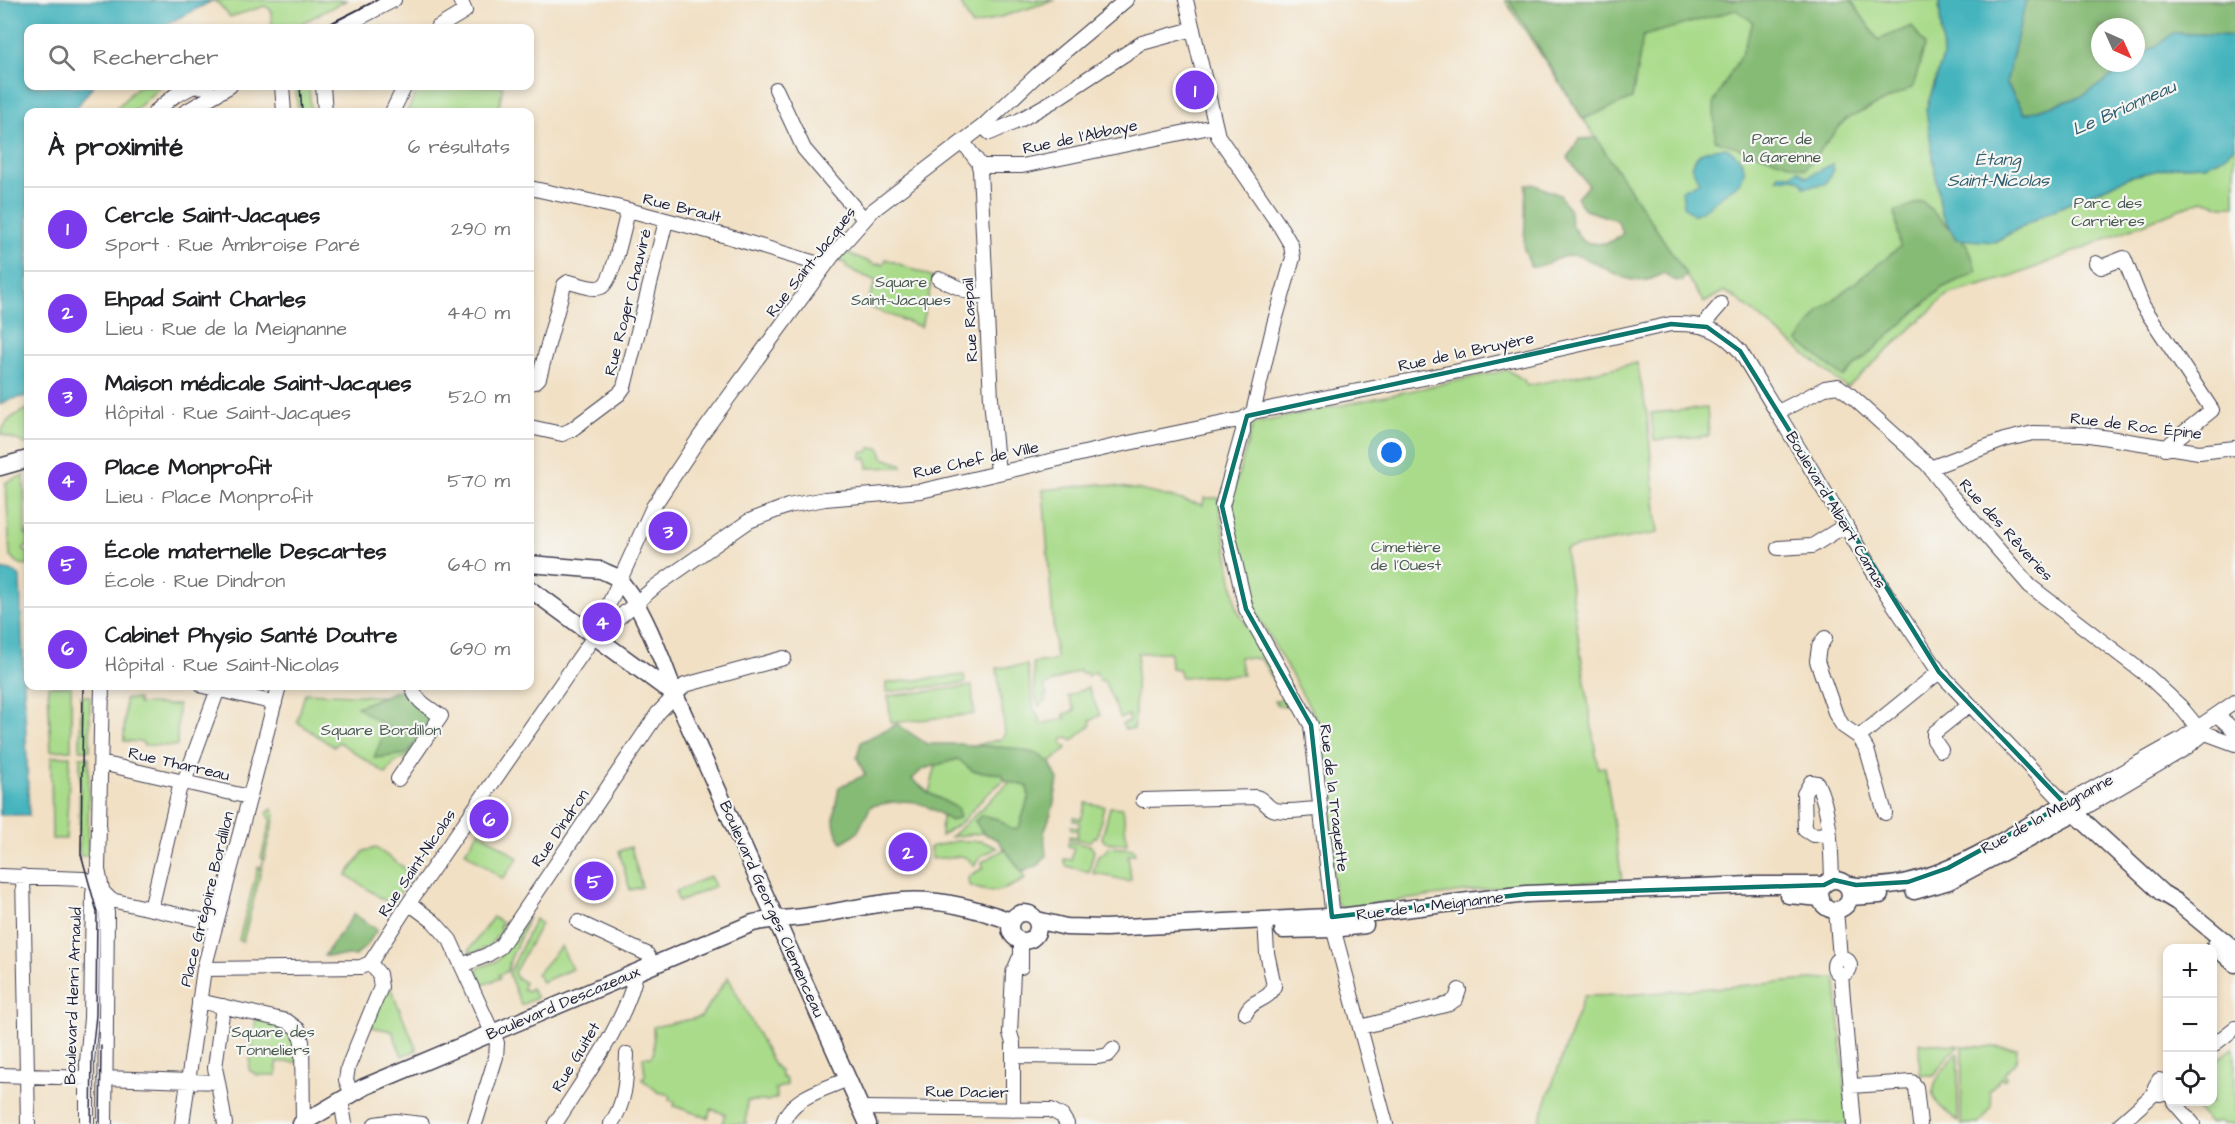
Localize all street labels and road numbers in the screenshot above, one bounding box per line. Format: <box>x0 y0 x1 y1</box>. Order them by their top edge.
street label: Rue de l'Abbaye <box>1021 114 1140 161</box>
street label: Rue Brault <box>641 188 724 228</box>
street label: Rue Saint-Jacques <box>761 202 861 322</box>
street label: Rue Roger Chauviré <box>599 226 658 378</box>
street label: Rue Raspail <box>957 277 983 363</box>
street label: Rue de la Bruyère <box>1396 327 1536 378</box>
street label: Rue de Roc Épine <box>2069 407 2203 445</box>
street label: Boulevard Albert Camus <box>1780 427 1892 593</box>
street label: Rue Chef de Ville <box>911 436 1041 484</box>
street label: Rue des Rêveries <box>1954 474 2058 586</box>
street label: Rue de la Traquette <box>1314 723 1354 873</box>
street label: Rue Tharreau <box>126 742 232 786</box>
street label: Rue de la Meignanne <box>1977 768 2118 860</box>
street label: Rue Dindron <box>526 785 594 871</box>
street label: Boulevard Georges Clemenceau <box>713 797 830 1021</box>
street label: Rue Saint-Nicolas <box>373 805 461 921</box>
street label: Place Grégoire Bordillon <box>175 809 240 989</box>
street label: Rue de la Meignanne <box>1355 886 1505 927</box>
street label: Boulevard Henri Arnauld <box>59 907 87 1085</box>
street label: Boulevard Descazeaux <box>483 960 644 1045</box>
street label: Rue Guitet <box>547 1018 606 1096</box>
street label: Rue Dacier <box>925 1080 1009 1104</box>

